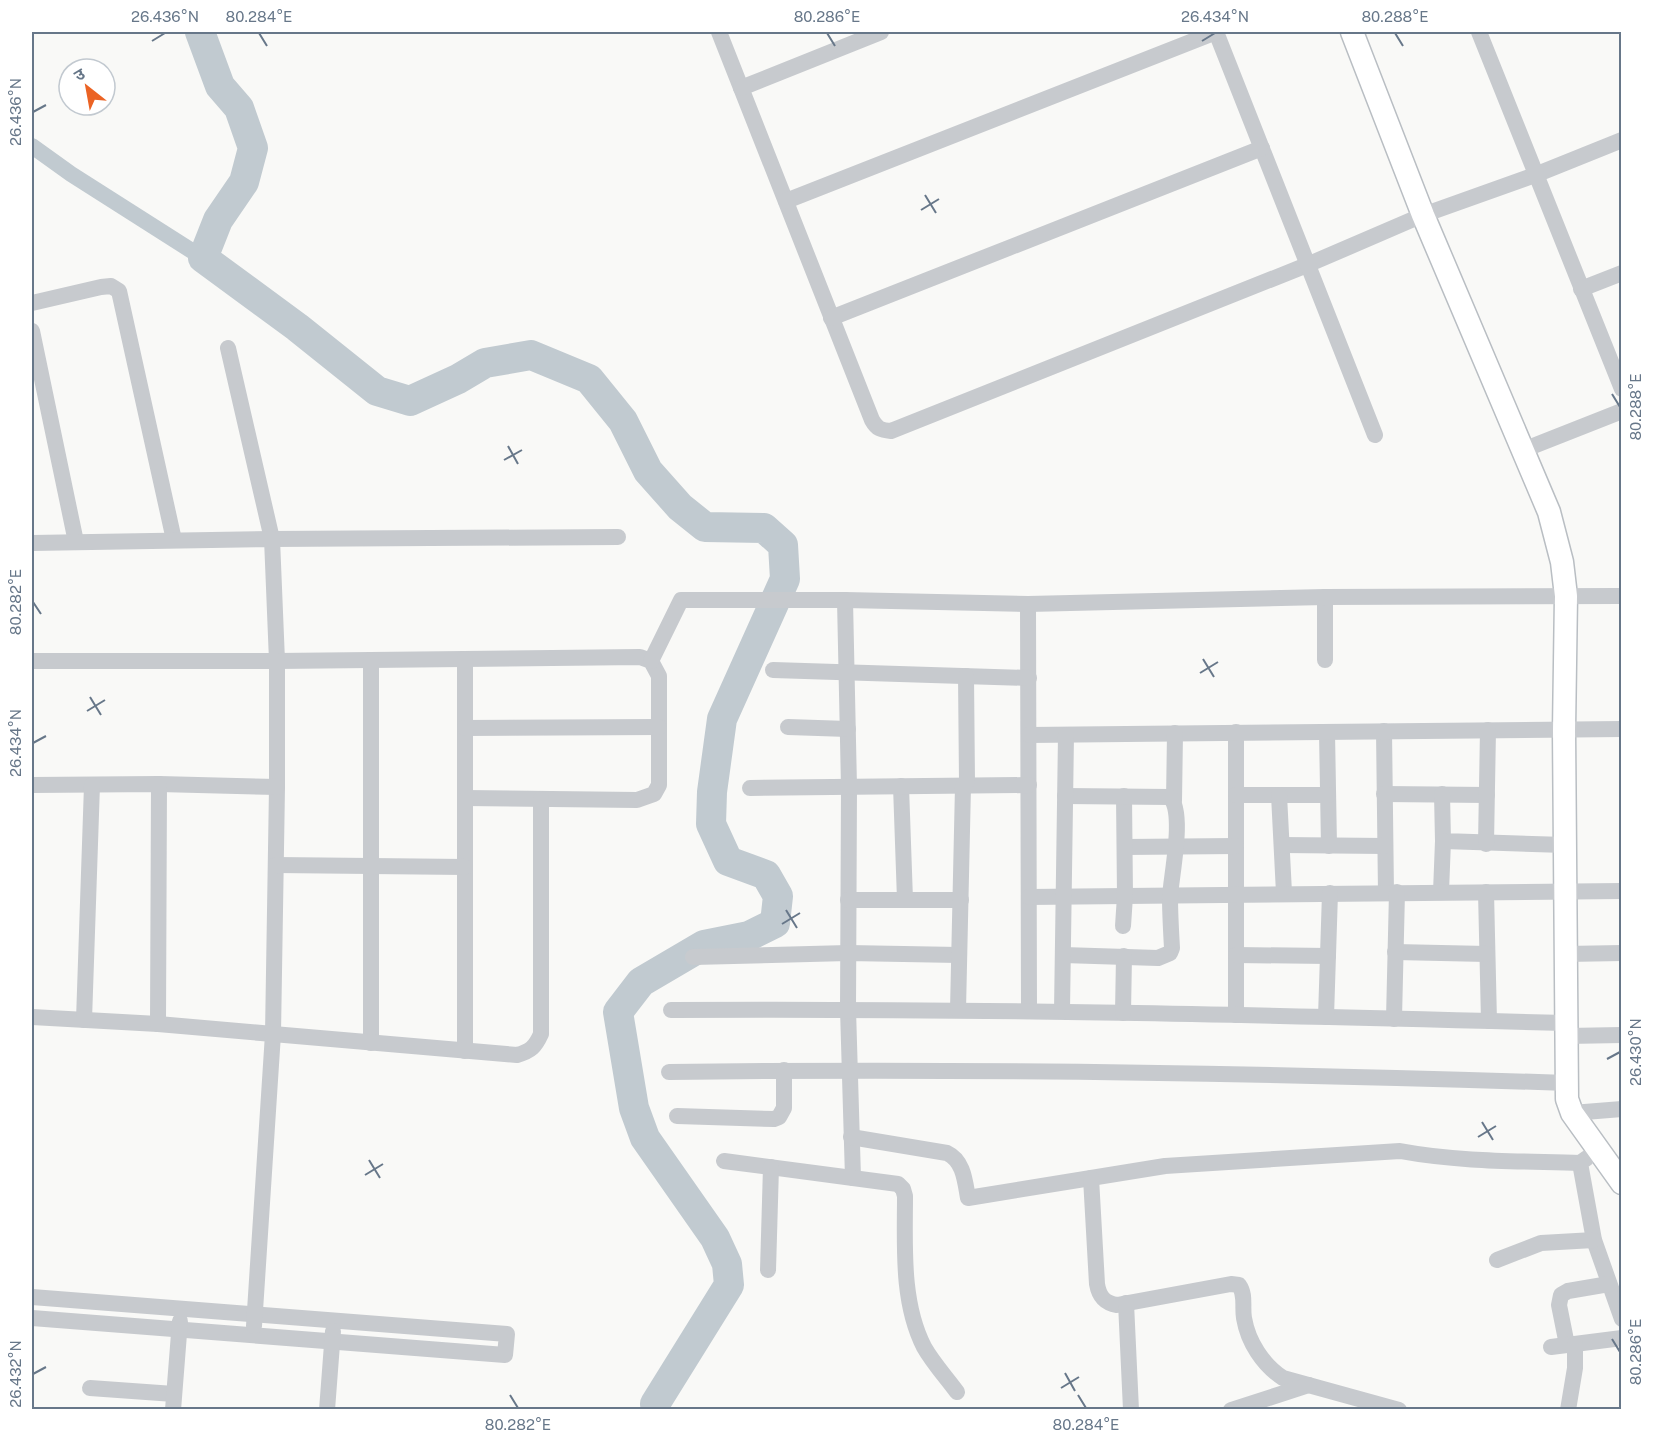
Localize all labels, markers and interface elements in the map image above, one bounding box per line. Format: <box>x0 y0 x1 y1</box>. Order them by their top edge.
text: 26.436°N <box>131 8 199 25</box>
text: 80.284°E <box>226 8 292 25</box>
text: 80.286°E <box>794 8 860 25</box>
text: 26.434°N <box>1181 8 1249 25</box>
text: 80.288°E <box>1362 8 1429 25</box>
north arrow <box>57 57 117 117</box>
text: उ <box>71 64 89 85</box>
text: 26.436°N <box>7 78 24 146</box>
text: 80.288°E <box>1627 374 1644 441</box>
text: 80.282°E <box>7 569 24 635</box>
text: 26.434°N <box>7 709 24 777</box>
text: 26.430°N <box>1627 1018 1644 1086</box>
text: 80.286°E <box>1627 1319 1644 1385</box>
text: 26.432°N <box>7 1340 24 1408</box>
text: 80.282°E <box>485 1416 551 1433</box>
text: 80.284°E <box>1053 1416 1119 1433</box>

